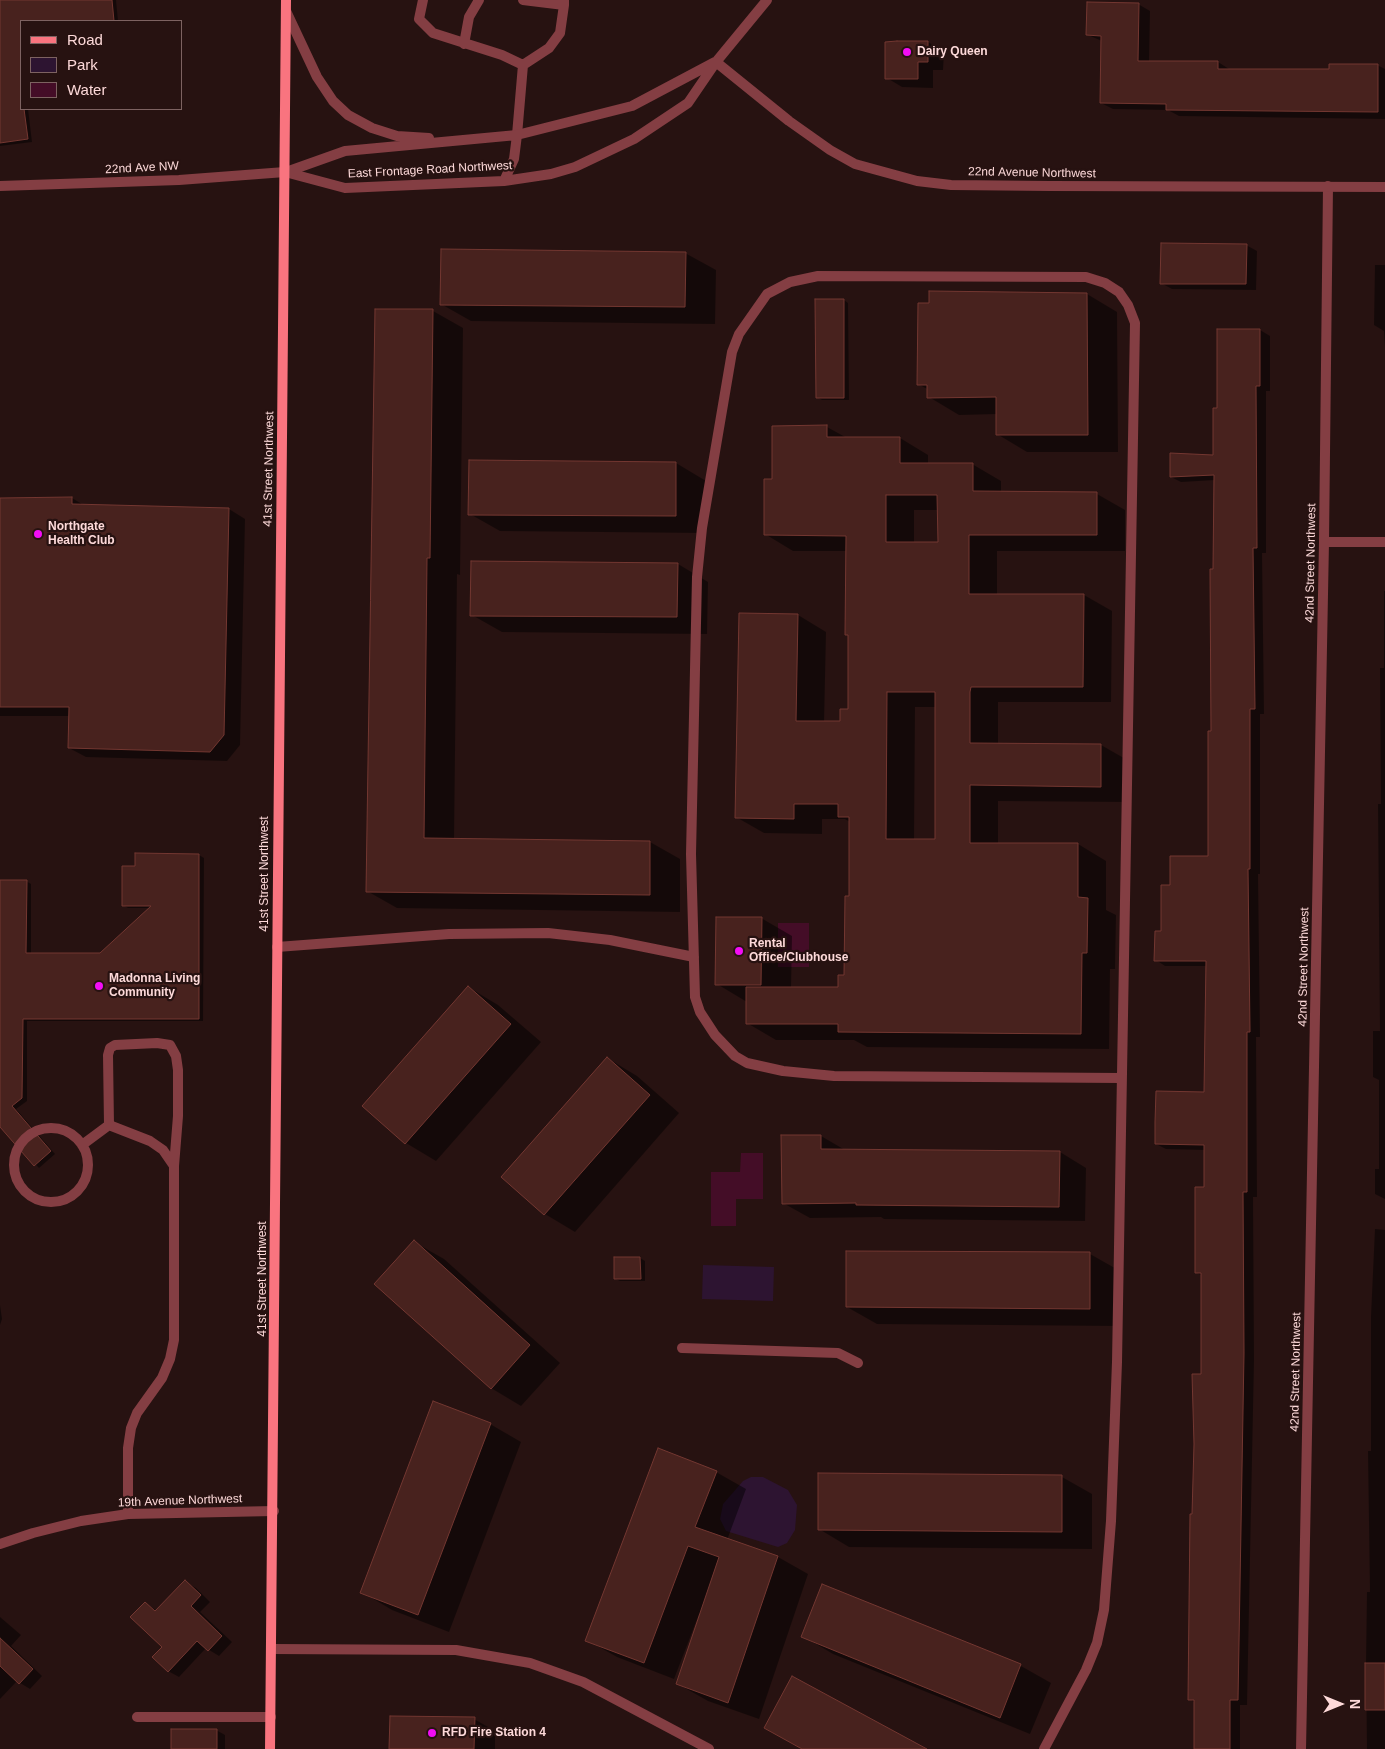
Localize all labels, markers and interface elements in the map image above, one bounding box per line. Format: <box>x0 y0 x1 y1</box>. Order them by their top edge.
legend <box>20 20 182 110</box>
text: Road <box>67 31 103 48</box>
place label: Dairy Queen <box>917 45 988 59</box>
marker: Dairy Queen <box>901 46 913 58</box>
text: Park <box>67 56 98 73</box>
text: Water <box>67 81 106 98</box>
street label: East Frontage Road Northwest <box>347 158 513 182</box>
street label: 22nd Ave NW <box>105 159 179 177</box>
street label: 22nd Avenue Northwest <box>968 165 1096 181</box>
street label: 41st Street Northwest <box>261 411 277 527</box>
street label: 42nd Street Northwest <box>1303 503 1319 623</box>
place label: Northgate Health Club <box>48 520 115 548</box>
marker: Northgate Health Club <box>32 528 44 540</box>
street label: 41st Street Northwest <box>258 816 272 932</box>
street label: 42nd Street Northwest <box>1296 907 1312 1027</box>
place label: Rental Office/Clubhouse <box>749 937 848 965</box>
marker: Rental Office/Clubhouse <box>733 945 745 957</box>
place label: Madonna Living Community <box>109 972 200 1000</box>
marker: Madonna Living Community <box>93 980 105 992</box>
street label: 41st Street Northwest <box>256 1221 270 1337</box>
street label: 42nd Street Northwest <box>1288 1312 1304 1432</box>
street label: 19th Avenue Northwest <box>118 1492 242 1510</box>
north arrow <box>1315 1679 1365 1729</box>
text: N <box>1347 1699 1363 1709</box>
place label: RFD Fire Station 4 <box>442 1726 546 1740</box>
marker: RFD Fire Station 4 <box>426 1727 438 1739</box>

